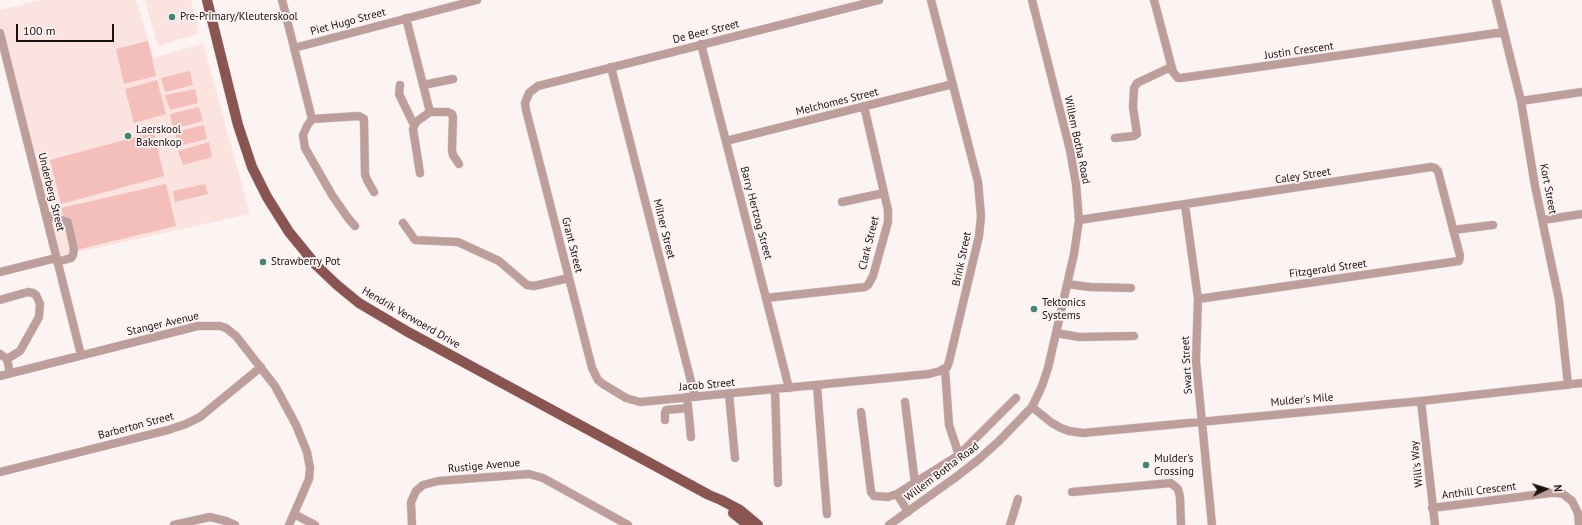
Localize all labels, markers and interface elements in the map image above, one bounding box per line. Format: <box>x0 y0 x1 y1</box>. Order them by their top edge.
street label: Piet Hugo Street <box>309 6 387 38</box>
place label: Pre-Primary/Kleuterskool <box>180 10 298 24</box>
marker: Pre-Primary/Kleuterskool <box>167 12 177 22</box>
scale bar <box>18 16 116 42</box>
street label: De Beer Street <box>671 17 741 47</box>
text: 100 m <box>23 23 56 38</box>
street label: Justin Crescent <box>1264 40 1334 62</box>
street label: Melchomes Street <box>794 85 880 119</box>
street label: Willem Botha Road <box>1061 95 1093 185</box>
place label: Laerskool Bakenkop <box>136 123 182 149</box>
marker: Laerskool Bakenkop <box>123 131 133 141</box>
street label: Underberg Street <box>35 151 67 233</box>
street label: Kort Street <box>1537 163 1559 215</box>
street label: Barry Hertzog Street <box>737 165 775 261</box>
street label: Caley Street <box>1274 165 1332 187</box>
street label: Milner Street <box>650 198 678 260</box>
street label: Clark Street <box>856 215 882 271</box>
street label: Grant Street <box>559 216 585 274</box>
street label: Brink Street <box>950 231 974 287</box>
place label: Strawberry Pot <box>271 255 340 269</box>
marker: Strawberry Pot <box>258 257 268 267</box>
street label: Fitzgerald Street <box>1288 257 1368 281</box>
street label: Hendrik Verwoerd Drive <box>359 284 463 352</box>
place label: Tektonics Systems <box>1042 296 1086 322</box>
marker: Tektonics Systems <box>1029 304 1039 314</box>
street label: Stanger Avenue <box>126 309 200 339</box>
street label: Swart Street <box>1179 336 1195 394</box>
street label: Jacob Street <box>678 376 736 394</box>
street label: Mulder's Mile <box>1270 391 1334 409</box>
street label: Barberton Street <box>97 410 175 442</box>
street label: Willem Botha Road <box>902 440 982 504</box>
street label: Will's Way <box>1408 440 1426 488</box>
place label: Mulder's Crossing <box>1154 452 1194 478</box>
street label: Rustige Avenue <box>447 456 521 476</box>
marker: Mulder's Crossing <box>1141 460 1151 470</box>
north arrow <box>1526 469 1566 509</box>
street label: Anthill Crescent <box>1441 480 1517 502</box>
text: N <box>1551 484 1565 492</box>

